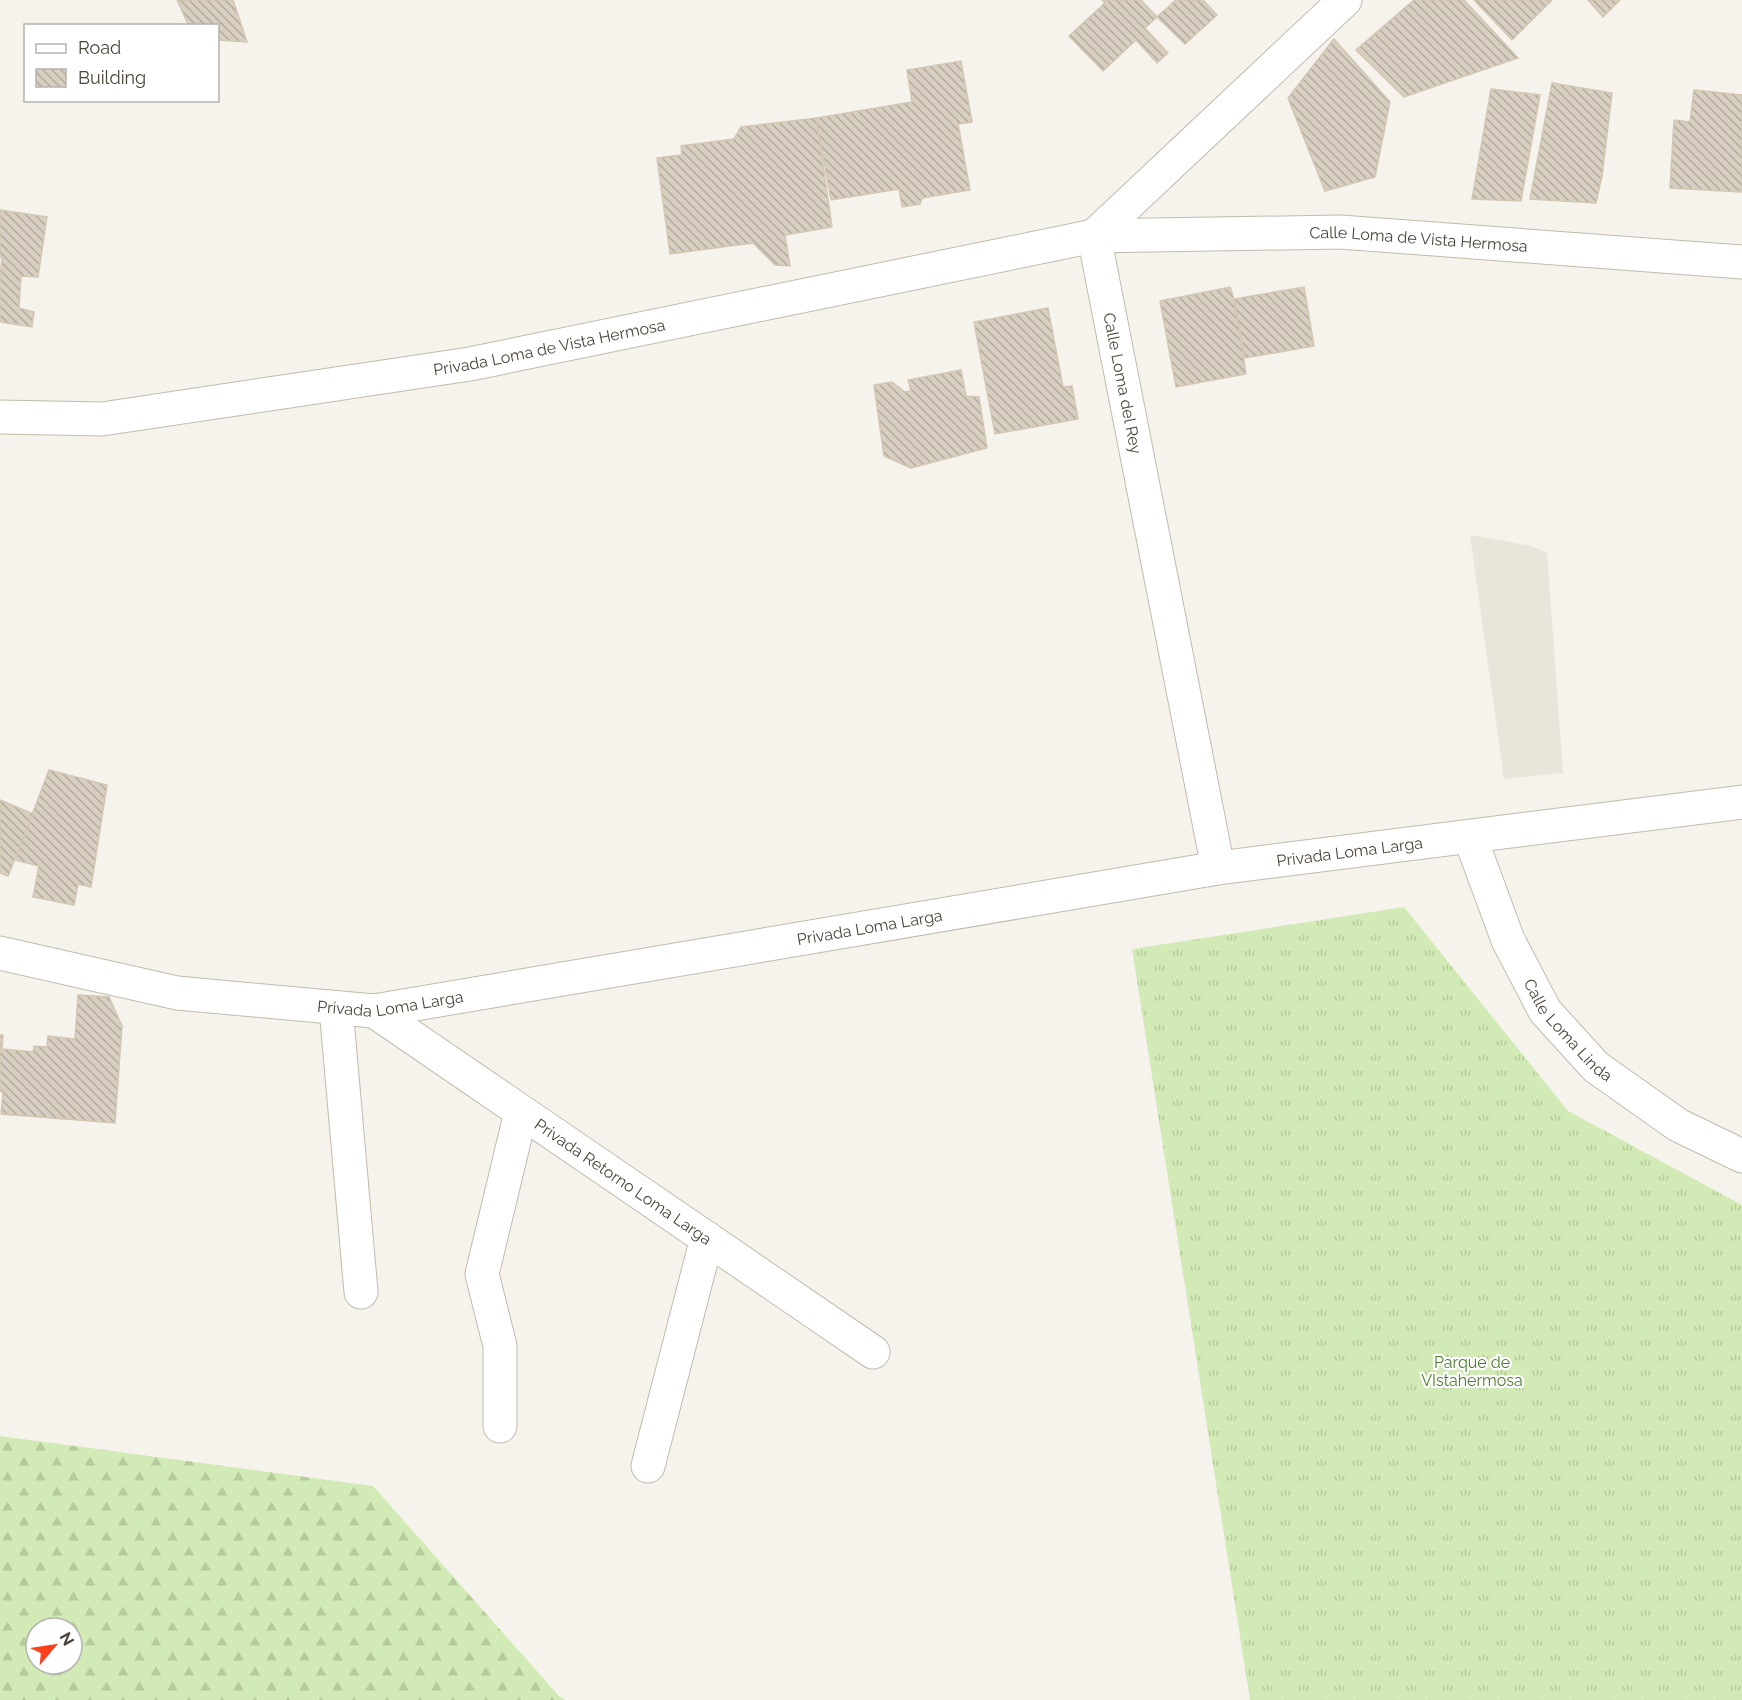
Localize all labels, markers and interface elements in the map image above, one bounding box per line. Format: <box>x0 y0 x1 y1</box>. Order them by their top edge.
legend <box>24 24 219 102</box>
text: Road <box>78 37 121 58</box>
text: Building <box>78 67 146 88</box>
street label: Calle Loma de Vista Hermosa <box>1309 222 1528 255</box>
street label: Calle Loma del Rey <box>1100 311 1146 456</box>
street label: Privada Loma de Vista Hermosa <box>432 315 667 379</box>
street label: Privada Loma Larga <box>1275 833 1424 870</box>
street label: Privada Loma Larga <box>795 905 944 949</box>
street label: Calle Loma Linda <box>1520 975 1616 1085</box>
street label: Privada Loma Larga <box>316 987 465 1021</box>
street label: Privada Retorno Loma Larga <box>531 1114 715 1249</box>
park label: Parque de VIstahermosa <box>1421 1353 1523 1390</box>
north arrow <box>24 1616 84 1676</box>
text: N <box>55 1629 78 1649</box>

